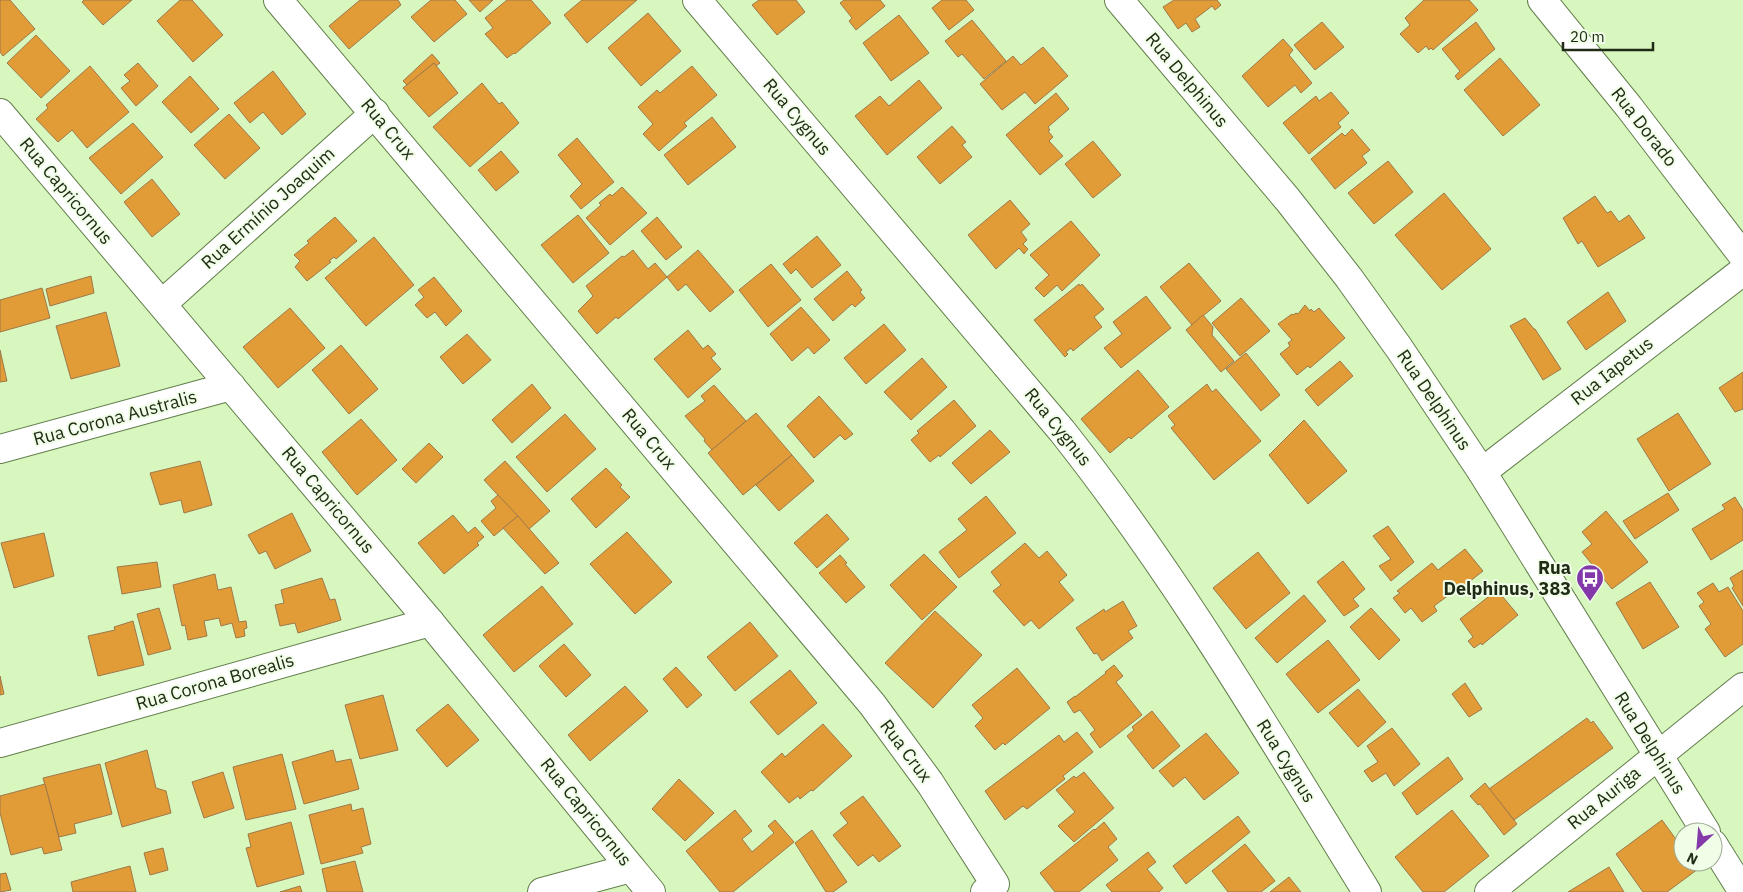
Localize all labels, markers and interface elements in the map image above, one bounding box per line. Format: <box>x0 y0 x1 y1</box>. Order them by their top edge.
scale bar <box>1563 20 1653 52</box>
text: 20 m <box>1570 27 1605 46</box>
street label: Rua Delphinus <box>1141 28 1234 132</box>
street label: Rua Cygnus <box>758 73 836 160</box>
street label: Rua Dorado <box>1606 82 1683 171</box>
street label: Rua Crux <box>356 93 421 164</box>
street label: Rua Capricornus <box>15 132 118 249</box>
street label: Rua Ermínio Joaquim <box>196 142 339 274</box>
street label: Rua Iapetus <box>1566 331 1657 410</box>
street label: Rua Delphinus <box>1392 345 1477 455</box>
street label: Rua Cygnus <box>1020 383 1097 470</box>
street label: Rua Corona Australis <box>30 385 199 450</box>
street label: Rua Crux <box>617 403 682 474</box>
street label: Rua Capricornus <box>277 441 380 558</box>
place label: Rua Delphinus, 383 <box>1443 556 1571 600</box>
bus stop icon: Rua Delphinus, 383 <box>1575 563 1605 602</box>
street label: Rua Corona Borealis <box>133 648 297 715</box>
street label: Rua Delphinus <box>1610 687 1691 798</box>
street label: Rua Crux <box>875 715 937 787</box>
street label: Rua Cygnus <box>1252 715 1321 807</box>
street label: Rua Capricornus <box>536 753 637 871</box>
street label: Rua Auriga <box>1562 761 1645 834</box>
north arrow <box>1673 822 1723 872</box>
text: N <box>1684 848 1701 869</box>

